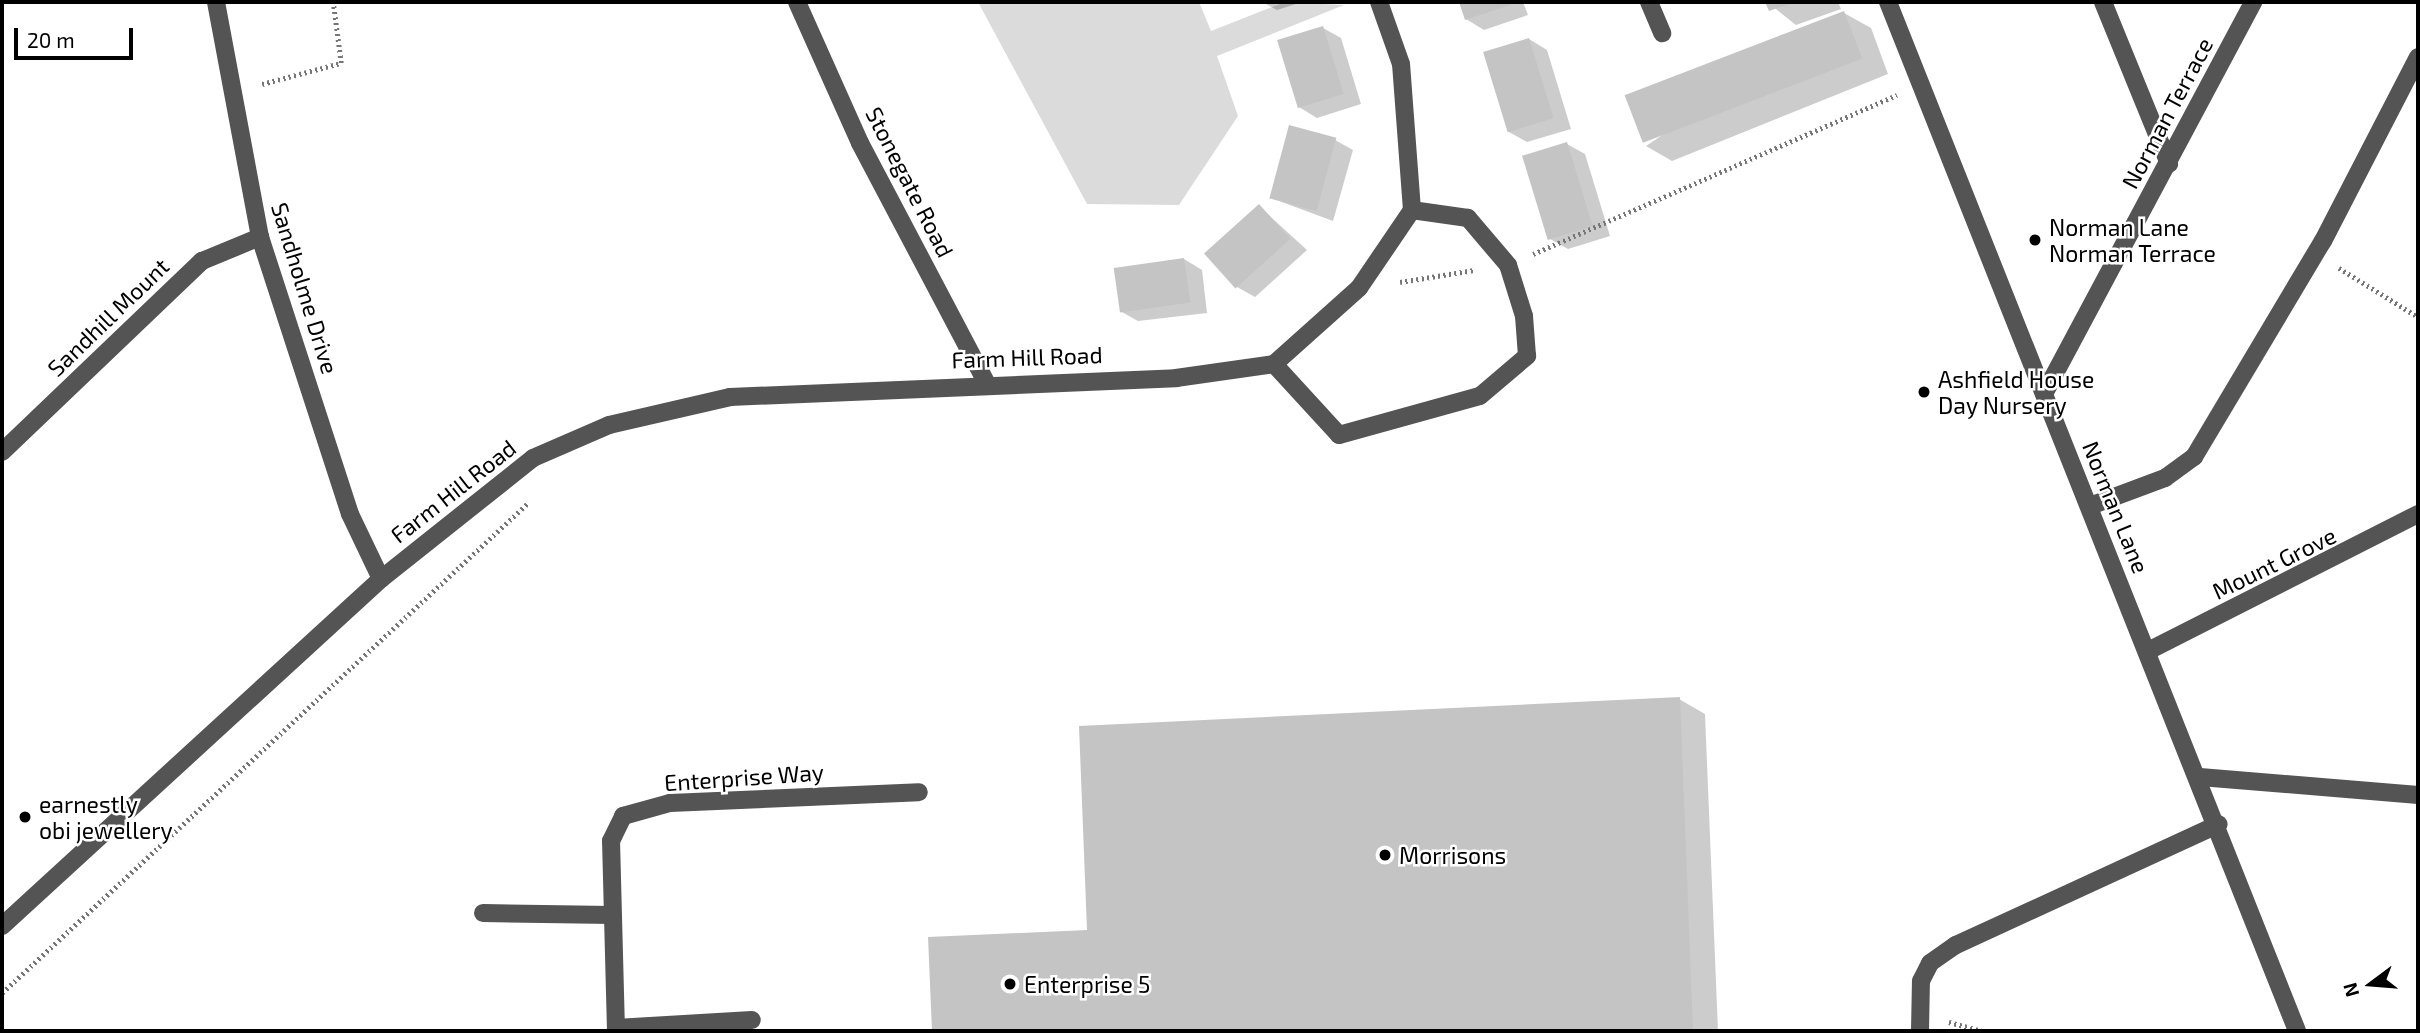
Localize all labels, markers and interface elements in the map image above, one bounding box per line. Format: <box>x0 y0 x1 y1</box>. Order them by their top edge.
scale bar <box>18 14 136 58</box>
text: 20 m <box>27 27 75 52</box>
street label: Norman Terrace <box>2116 33 2218 193</box>
street label: Stonegate Road <box>860 102 960 262</box>
street label: Sandholme Drive <box>266 199 344 377</box>
place label: Norman Lane Norman Terrace <box>2049 213 2216 267</box>
marker: Norman Lane Norman Terrace <box>2027 232 2043 248</box>
street label: Sandhill Mount <box>41 252 175 382</box>
street label: Farm Hill Road <box>951 341 1103 373</box>
place label: Ashfield House Day Nursery <box>1938 365 2094 419</box>
marker: Ashfield House Day Nursery <box>1916 384 1932 400</box>
street label: Farm Hill Road <box>385 433 521 549</box>
street label: Norman Lane <box>2077 437 2155 577</box>
street label: Mount Grove <box>2208 521 2340 605</box>
street label: Enterprise Way <box>663 758 825 796</box>
place label: earnestly obi jewellery <box>39 790 173 844</box>
marker: earnestly obi jewellery <box>17 809 33 825</box>
place label: Morrisons <box>1399 841 1506 869</box>
marker: Morrisons <box>1377 847 1393 863</box>
north arrow <box>2336 949 2406 1019</box>
place label: Enterprise 5 <box>1024 970 1150 998</box>
marker: Enterprise 5 <box>1002 976 1018 992</box>
text: N <box>2337 980 2363 1000</box>

